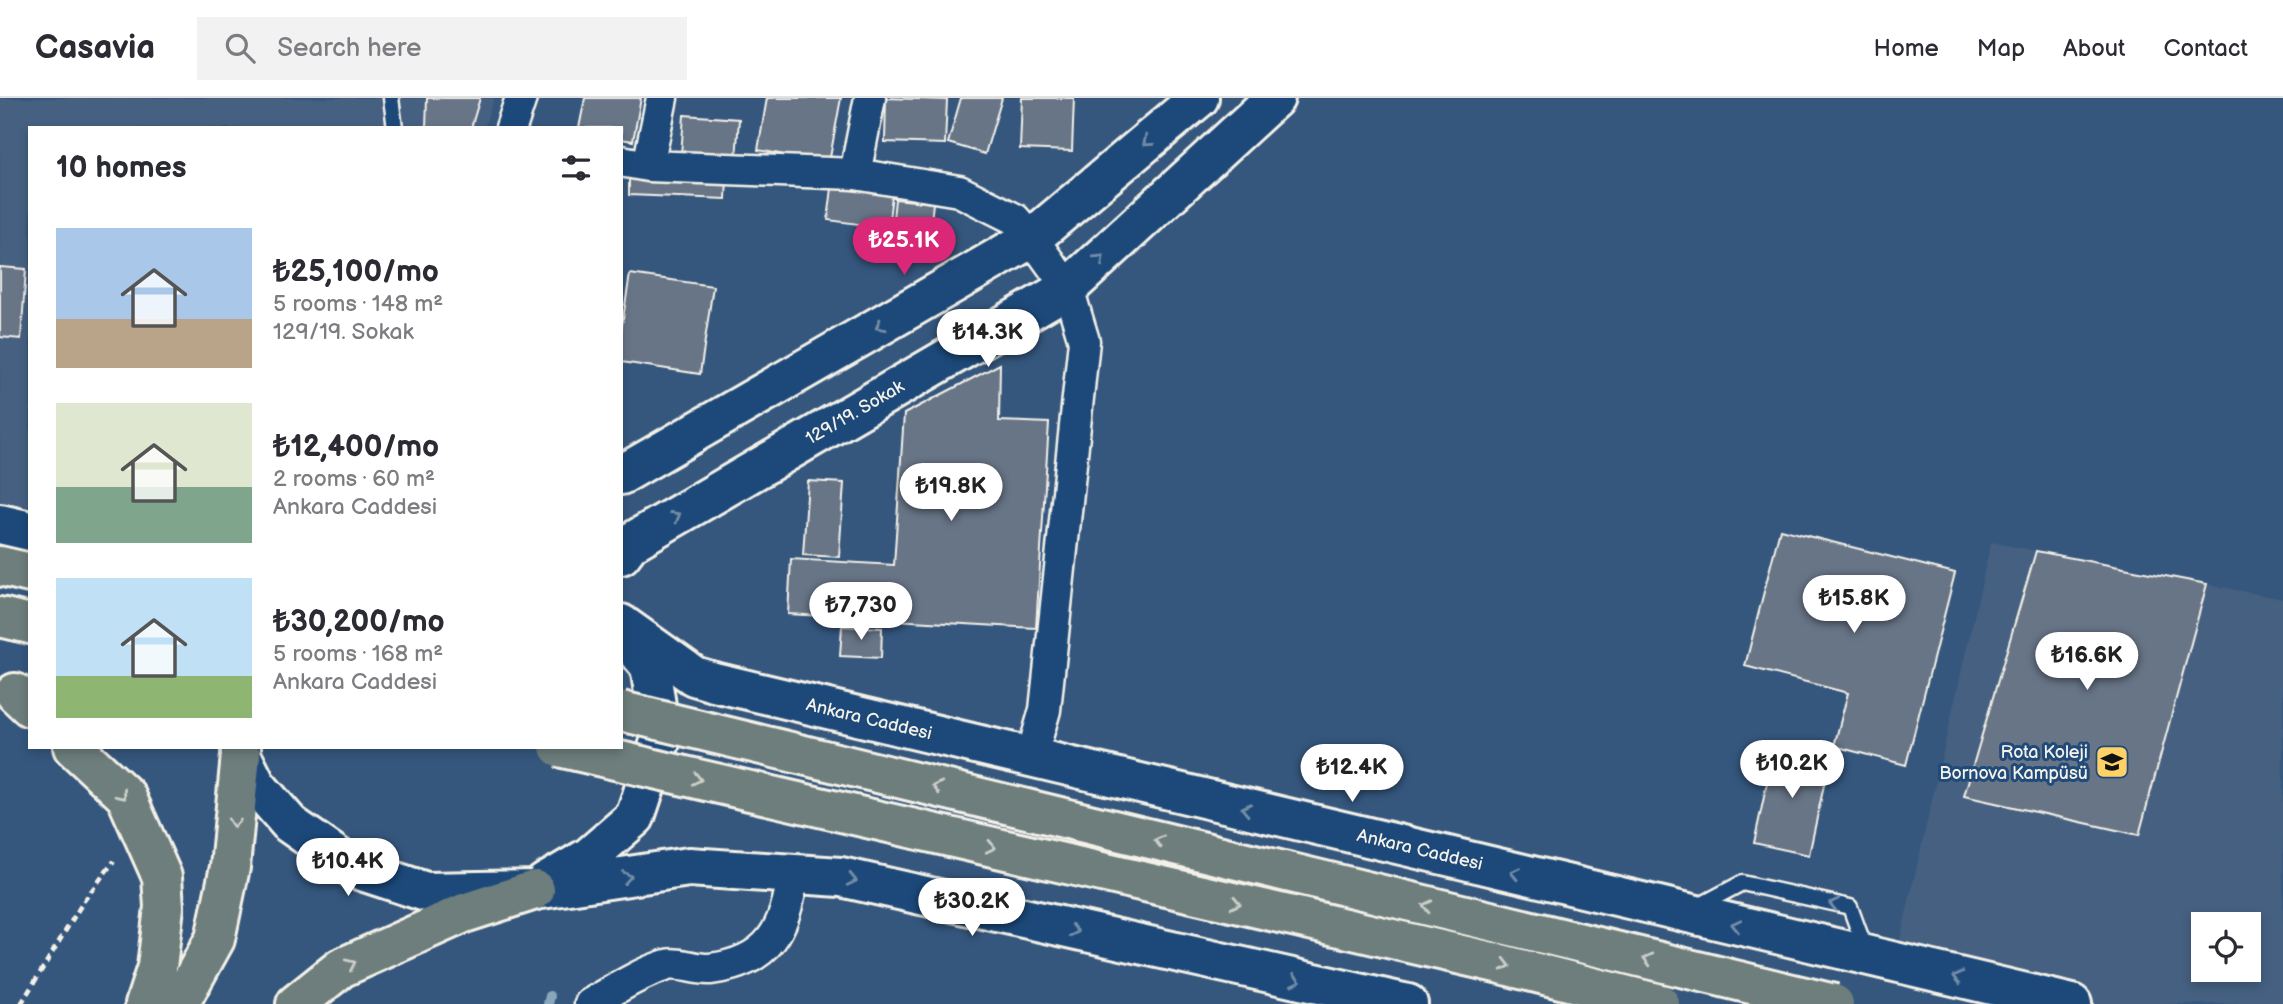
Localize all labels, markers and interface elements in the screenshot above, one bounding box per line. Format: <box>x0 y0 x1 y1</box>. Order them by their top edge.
search box <box>197 17 687 80</box>
text: Casavia <box>35 28 155 68</box>
icon: search <box>221 29 259 67</box>
text: Search here <box>277 33 421 64</box>
text: Home <box>1874 34 1939 63</box>
text: Map <box>1977 34 2025 63</box>
text: About <box>2063 34 2125 63</box>
text: Contact <box>2163 34 2248 63</box>
one-way arrow <box>1142 134 1155 146</box>
icon: filters <box>557 149 595 187</box>
text: 10 homes <box>56 150 187 186</box>
pin: ₺25.1K <box>847 218 961 277</box>
text: ₺25.1K <box>869 226 939 254</box>
text: ₺25,100/mo <box>273 254 439 290</box>
one-way arrow <box>1092 254 1105 267</box>
icon: home <box>112 256 196 340</box>
text: 5 rooms · 148 m² <box>273 290 443 318</box>
pin: ₺14.3K <box>931 310 1045 369</box>
one-way arrow <box>874 317 887 330</box>
text: 129/19. Sokak <box>273 318 414 346</box>
text: ₺14.3K <box>953 318 1023 346</box>
street label: 129/19. Sokak <box>802 375 908 449</box>
text: ₺12,400/mo <box>273 429 439 465</box>
icon: home <box>112 431 196 515</box>
pin: ₺19.8K <box>894 464 1008 523</box>
text: 2 rooms · 60 m² <box>273 465 435 493</box>
text: ₺19.8K <box>916 472 986 500</box>
text: Ankara Caddesi <box>273 493 437 521</box>
one-way arrow <box>668 511 681 524</box>
pin: ₺15.8K <box>1797 575 1911 635</box>
pin: ₺7,730 <box>804 582 918 642</box>
text: ₺15.8K <box>1819 584 1889 612</box>
text: ₺7,730 <box>825 591 897 619</box>
text: ₺30,200/mo <box>273 604 445 640</box>
icon: home <box>112 606 196 690</box>
pin: ₺16.6K <box>2030 632 2144 692</box>
text: 5 rooms · 168 m² <box>273 640 443 668</box>
text: ₺16.6K <box>2051 641 2123 669</box>
text: Ankara Caddesi <box>273 668 437 696</box>
street label: Ankara Caddesi <box>804 694 934 744</box>
pin: ₺10.2K <box>1735 740 1849 800</box>
place label: Rota Koleji Bornova Kampüsü <box>1939 742 2088 784</box>
school or university icon: Rota Koleji Bornova Kampüsü <box>2093 743 2131 781</box>
pin: ₺12.4K <box>1295 744 1409 804</box>
text: ₺10.2K <box>1756 749 1828 777</box>
text: ₺12.4K <box>1317 753 1387 781</box>
one-way arrow <box>691 771 703 785</box>
one-way arrow <box>932 781 944 795</box>
one-way arrow <box>113 787 126 799</box>
one-way arrow <box>1240 803 1252 817</box>
one-way arrow <box>227 817 242 829</box>
street label: Ankara Caddesi <box>1355 824 1485 874</box>
one-way arrow <box>1153 834 1165 849</box>
pin: ₺10.4K <box>291 838 405 898</box>
one-way arrow <box>985 838 997 853</box>
text: ₺10.4K <box>312 847 384 875</box>
one-way arrow <box>1509 866 1521 881</box>
one-way arrow <box>620 871 632 886</box>
one-way arrow <box>846 872 858 886</box>
pin: ₺30.2K <box>915 878 1029 938</box>
text: ₺30.2K <box>934 887 1010 915</box>
one-way arrow <box>1230 895 1242 909</box>
one-way arrow <box>1828 897 1840 912</box>
one-way arrow <box>1421 899 1433 914</box>
map controls <box>2191 912 2261 982</box>
button: locate <box>2191 912 2261 982</box>
one-way arrow <box>1730 919 1742 933</box>
one-way arrow <box>1068 923 1080 937</box>
one-way arrow <box>1643 953 1655 967</box>
one-way arrow <box>1500 957 1512 971</box>
one-way arrow <box>344 958 356 972</box>
one-way arrow <box>1290 971 1302 986</box>
one-way arrow <box>1952 971 1964 985</box>

